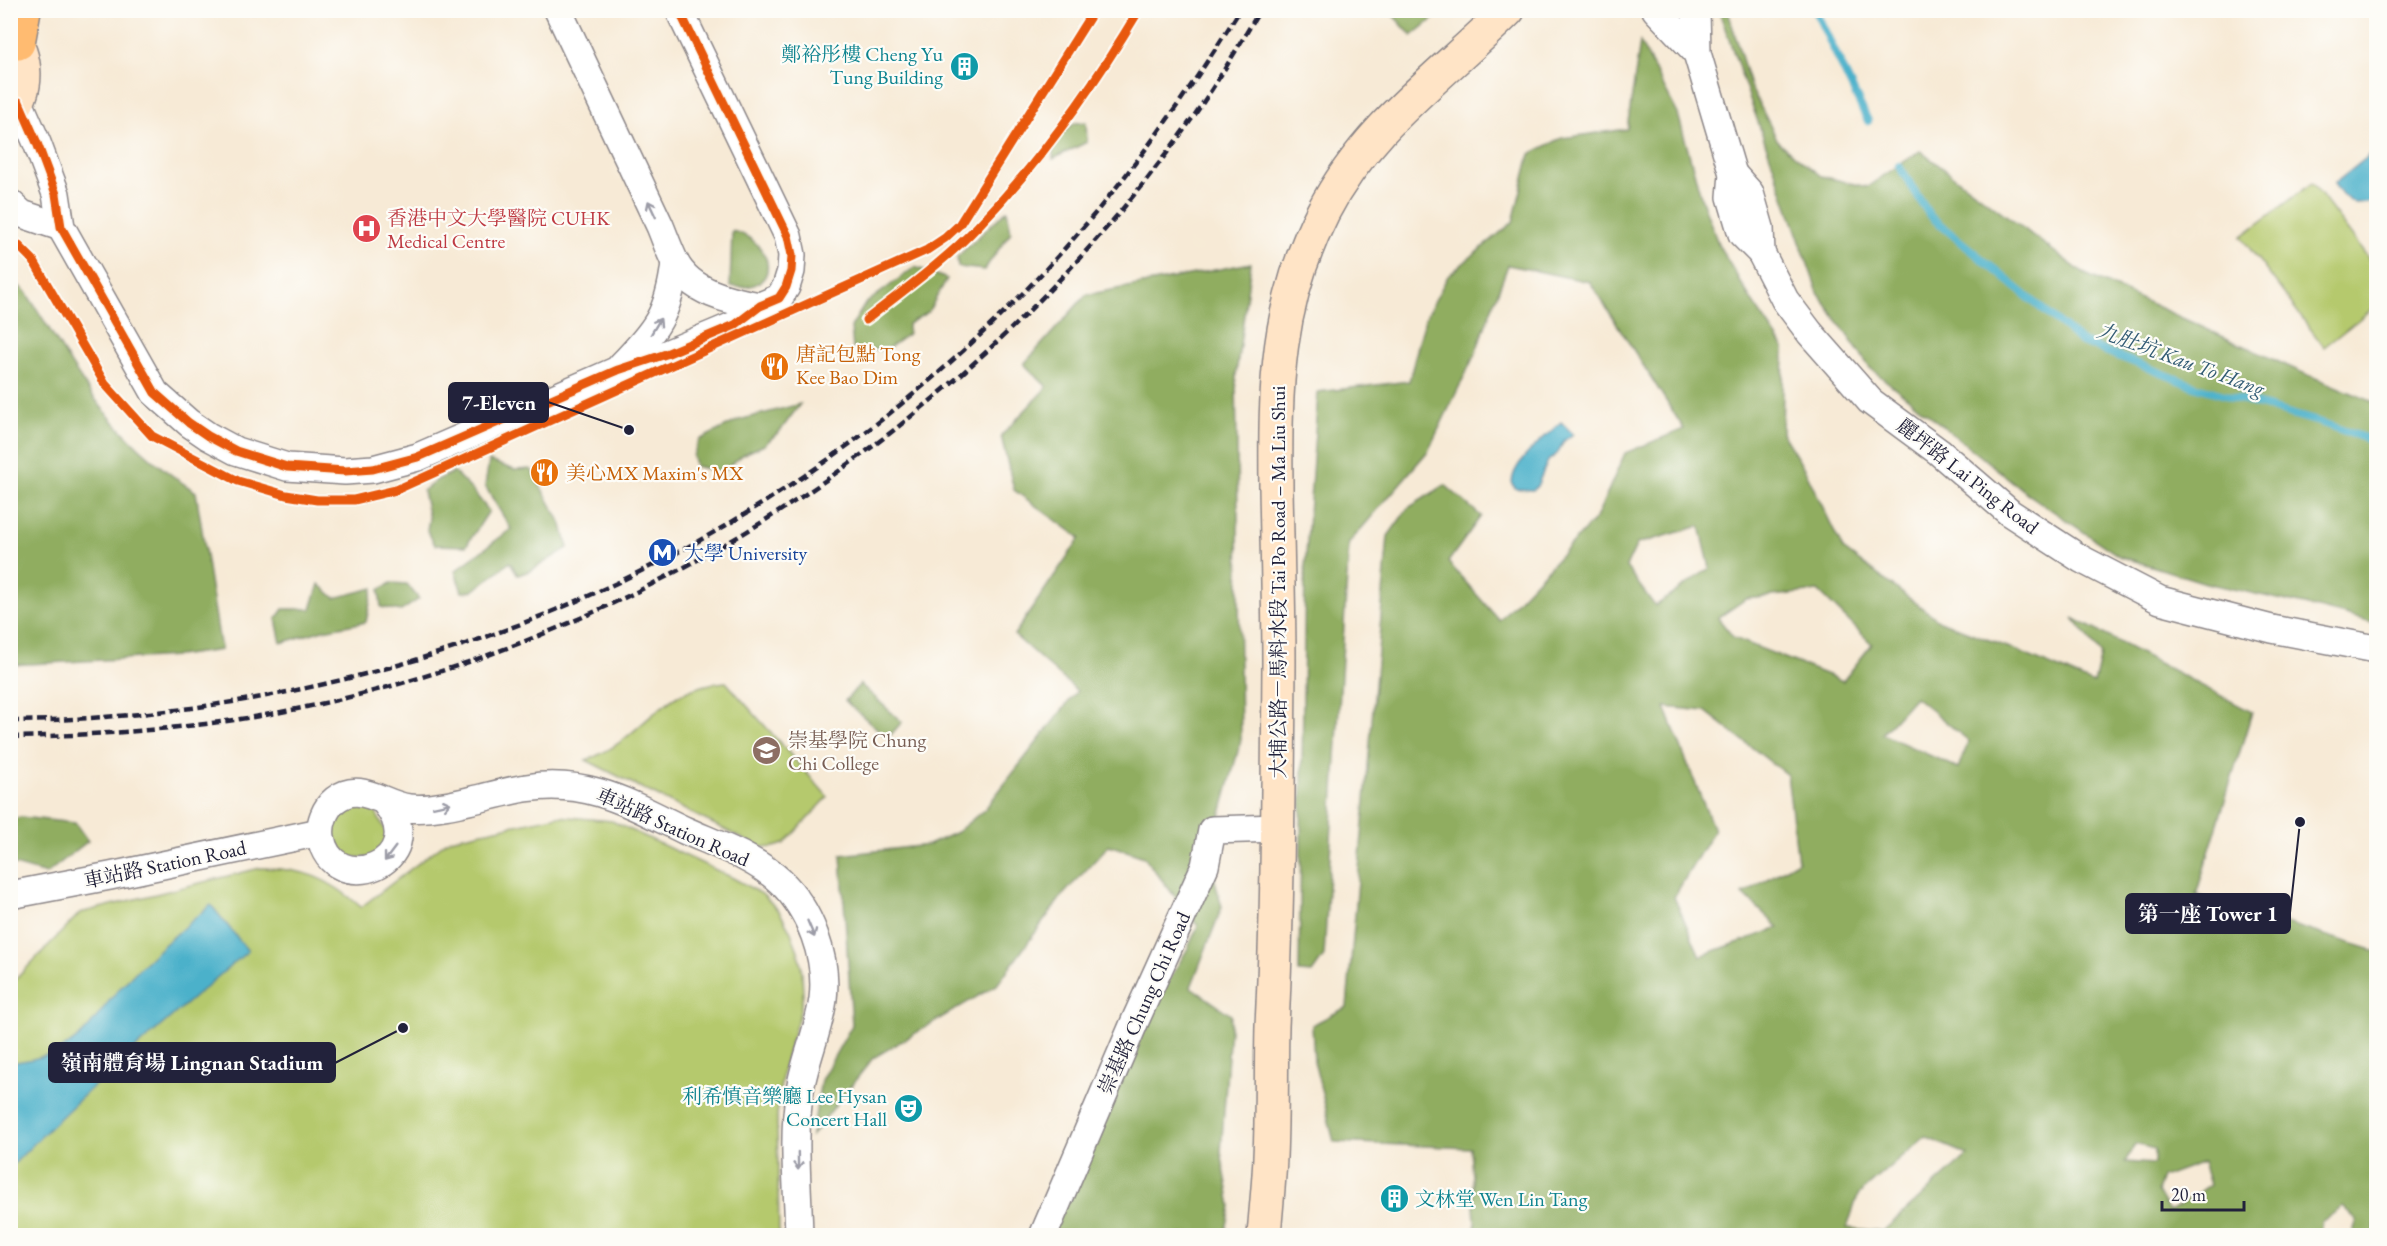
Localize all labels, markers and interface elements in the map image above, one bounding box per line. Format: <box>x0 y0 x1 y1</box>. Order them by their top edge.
place label: 鄭裕彤樓 Cheng Yu Tung Building <box>781 41 943 90</box>
building icon: 鄭裕彤樓 Cheng Yu Tung Building <box>948 50 980 82</box>
one-way arrow <box>646 201 658 219</box>
place label: 香港中文大學醫院 CUHK Medical Centre <box>387 205 610 254</box>
hospital icon: 香港中文大學醫院 CUHK Medical Centre <box>350 213 382 245</box>
water label: 九肚坑 Kau To Hang <box>2094 316 2270 402</box>
one-way arrow <box>651 318 663 335</box>
place label: 唐記包點 Tong Kee Bao Dim <box>796 341 921 390</box>
restaurant icon: 唐記包點 Tong Kee Bao Dim <box>759 350 791 382</box>
callout: 7-Eleven <box>449 383 548 422</box>
street label: 大埔公路－馬料水段 Tai Po Road – Ma Liu Shui <box>1265 386 1291 778</box>
text: 7-Eleven <box>462 389 536 416</box>
street label: 麗坪路 Lai Ping Road <box>1892 412 2045 540</box>
restaurant icon: 美心MX Maxim's MX <box>529 457 561 489</box>
place label: 美心MX Maxim's MX <box>566 460 743 486</box>
metro station icon: 大學 University <box>647 537 679 569</box>
place label: 大學 University <box>684 540 808 566</box>
place label: 崇基學院 Chung Chi College <box>788 727 927 776</box>
school or university icon: 崇基學院 Chung Chi College <box>751 735 783 767</box>
street label: 車站路 Station Road <box>592 782 754 873</box>
one-way arrow <box>432 799 452 810</box>
street label: 車站路 Station Road <box>82 834 249 894</box>
one-way arrow <box>383 846 396 862</box>
callout: 第一座 Tower 1 <box>2126 894 2290 933</box>
text: 第一座 Tower 1 <box>2138 900 2278 927</box>
street label: 崇基路 Chung Chi Road <box>1092 907 1196 1099</box>
one-way arrow <box>806 919 817 937</box>
callout: 嶺南體育場 Lingnan Stadium <box>49 1043 335 1082</box>
text: 嶺南體育場 Lingnan Stadium <box>61 1049 323 1076</box>
place label: 利希慎音樂廳 Lee Hysan Concert Hall <box>682 1083 887 1132</box>
theatre icon: 利希慎音樂廳 Lee Hysan Concert Hall <box>892 1092 924 1124</box>
one-way arrow <box>792 1150 804 1170</box>
scale bar <box>2162 1174 2244 1212</box>
building icon: 文林堂 Wen Lin Tang <box>1378 1183 1410 1215</box>
text: 20 m <box>2171 1183 2206 1206</box>
place label: 文林堂 Wen Lin Tang <box>1415 1186 1588 1212</box>

